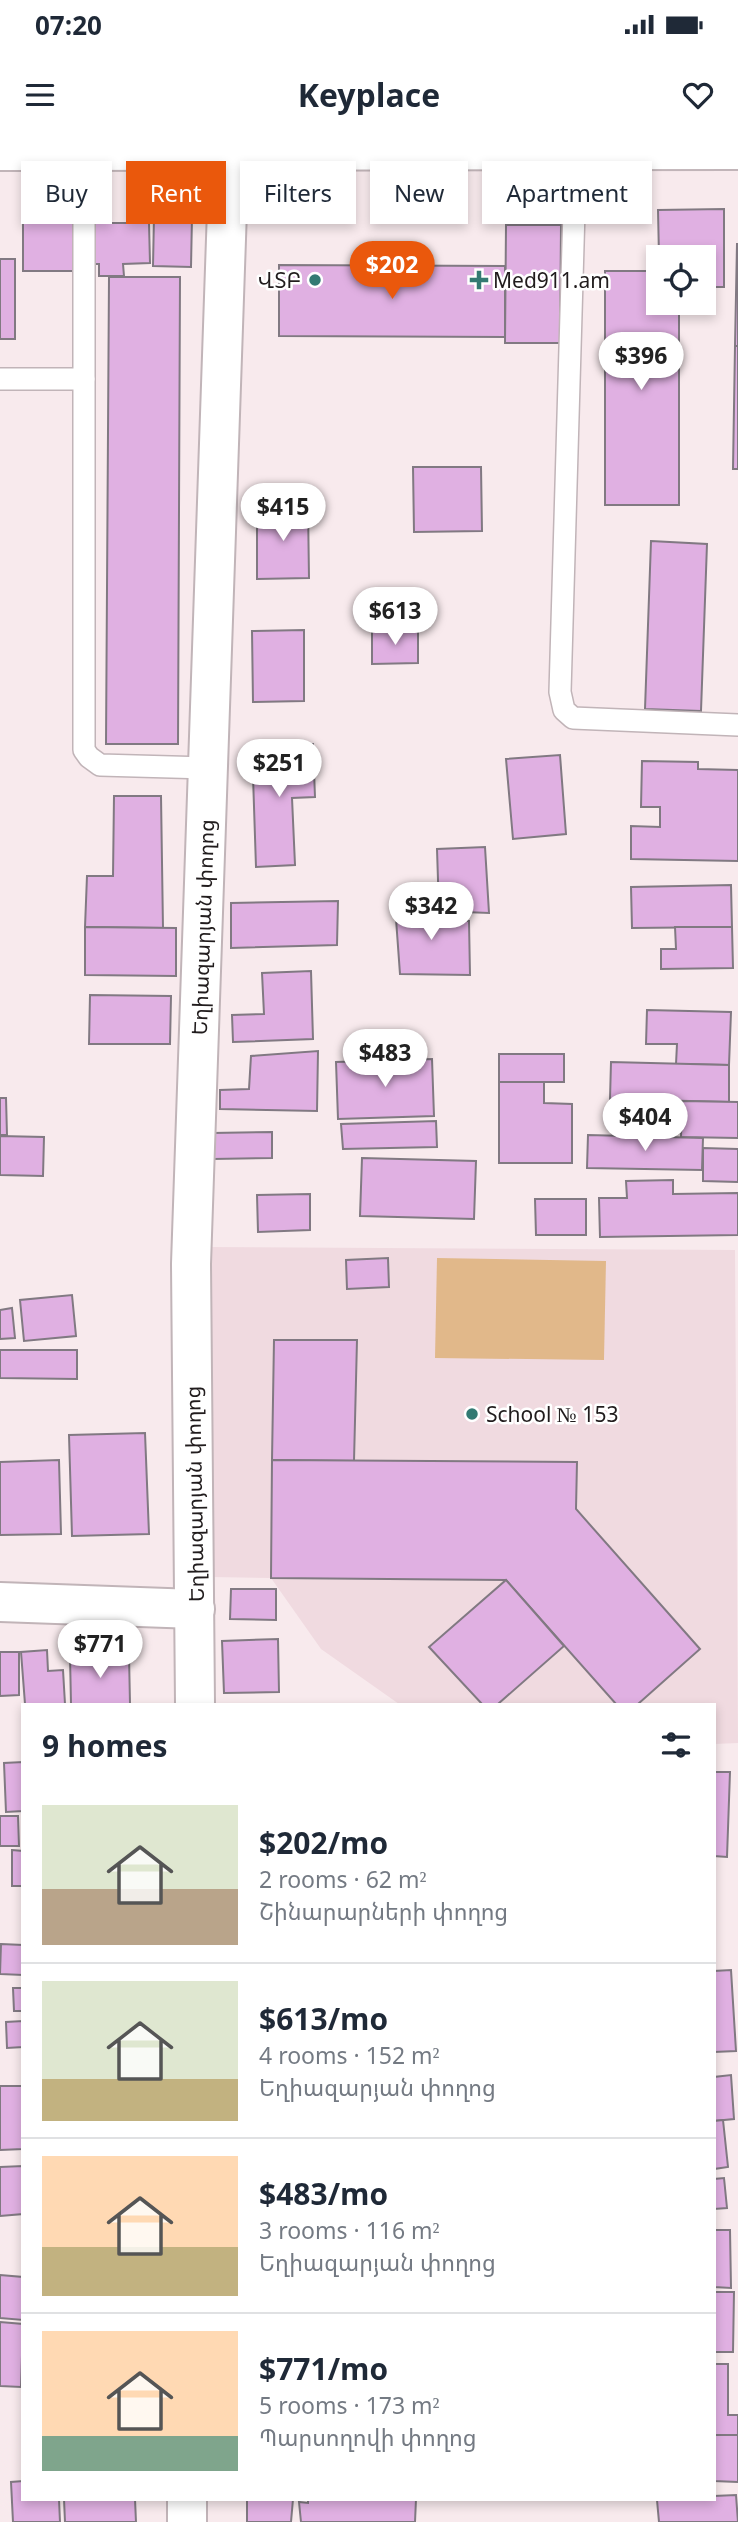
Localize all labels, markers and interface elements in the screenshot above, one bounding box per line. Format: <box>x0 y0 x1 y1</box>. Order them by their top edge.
text: 07:20 <box>35 7 102 43</box>
text: Keyplace <box>298 73 440 116</box>
icon: menu <box>21 76 59 114</box>
icon: heart <box>679 76 717 114</box>
chip: Buy <box>21 161 112 224</box>
chip: Rent <box>126 161 226 224</box>
chip: Filters <box>240 161 356 224</box>
chip: New <box>370 161 468 224</box>
chip: Apartment <box>482 161 652 224</box>
pin: $202 <box>351 242 433 301</box>
map controls <box>646 245 716 315</box>
button: locate <box>646 245 716 315</box>
text: $202 <box>366 248 418 280</box>
place label: ՎՏԲ <box>258 266 301 294</box>
place label: Med911.am <box>493 266 610 294</box>
marker: ՎՏԲ <box>307 272 323 288</box>
marker: Med911.am <box>471 272 487 288</box>
pin: $396 <box>600 332 682 392</box>
text: $396 <box>615 339 667 371</box>
pin: $415 <box>242 484 324 543</box>
text: $415 <box>257 490 309 522</box>
pin: $613 <box>354 588 436 647</box>
text: $613 <box>369 594 421 626</box>
pin: $251 <box>238 740 320 799</box>
text: $251 <box>253 746 305 778</box>
street label: Եղիազարյան փողոց <box>185 819 220 1036</box>
pin: $342 <box>390 882 472 942</box>
text: $342 <box>405 889 457 921</box>
pin: $483 <box>344 1030 426 1089</box>
text: $483 <box>359 1036 411 1068</box>
pin: $404 <box>604 1094 686 1153</box>
text: $404 <box>619 1100 671 1132</box>
street label: Եղիազարյան փողոց <box>178 1386 210 1602</box>
place label: School № 153 <box>486 1400 618 1428</box>
marker: School № 153 <box>464 1406 480 1422</box>
pin: $771 <box>59 1620 141 1680</box>
text: $771 <box>74 1627 126 1659</box>
text: 9 homes <box>42 1725 167 1766</box>
icon: filters <box>657 1726 695 1764</box>
text: $202/mo <box>259 1822 388 1863</box>
icon: home <box>98 1833 182 1917</box>
text: 2 rooms · 62 m² <box>259 1863 426 1895</box>
text: Շինարարների փողոց <box>259 1895 508 1927</box>
text: $613/mo <box>259 1998 388 2039</box>
icon: home <box>98 2009 182 2093</box>
text: 4 rooms · 152 m² <box>259 2039 440 2071</box>
text: Եղիազարյան փողոց <box>259 2071 496 2103</box>
text: $483/mo <box>259 2173 388 2214</box>
icon: home <box>98 2184 182 2268</box>
text: 3 rooms · 116 m² <box>259 2214 440 2246</box>
text: Եղիազարյան փողոց <box>259 2246 496 2278</box>
text: $771/mo <box>259 2348 388 2389</box>
icon: home <box>98 2359 182 2443</box>
text: 5 rooms · 173 m² <box>259 2389 440 2421</box>
text: Պարսողովի փողոց <box>259 2421 476 2453</box>

